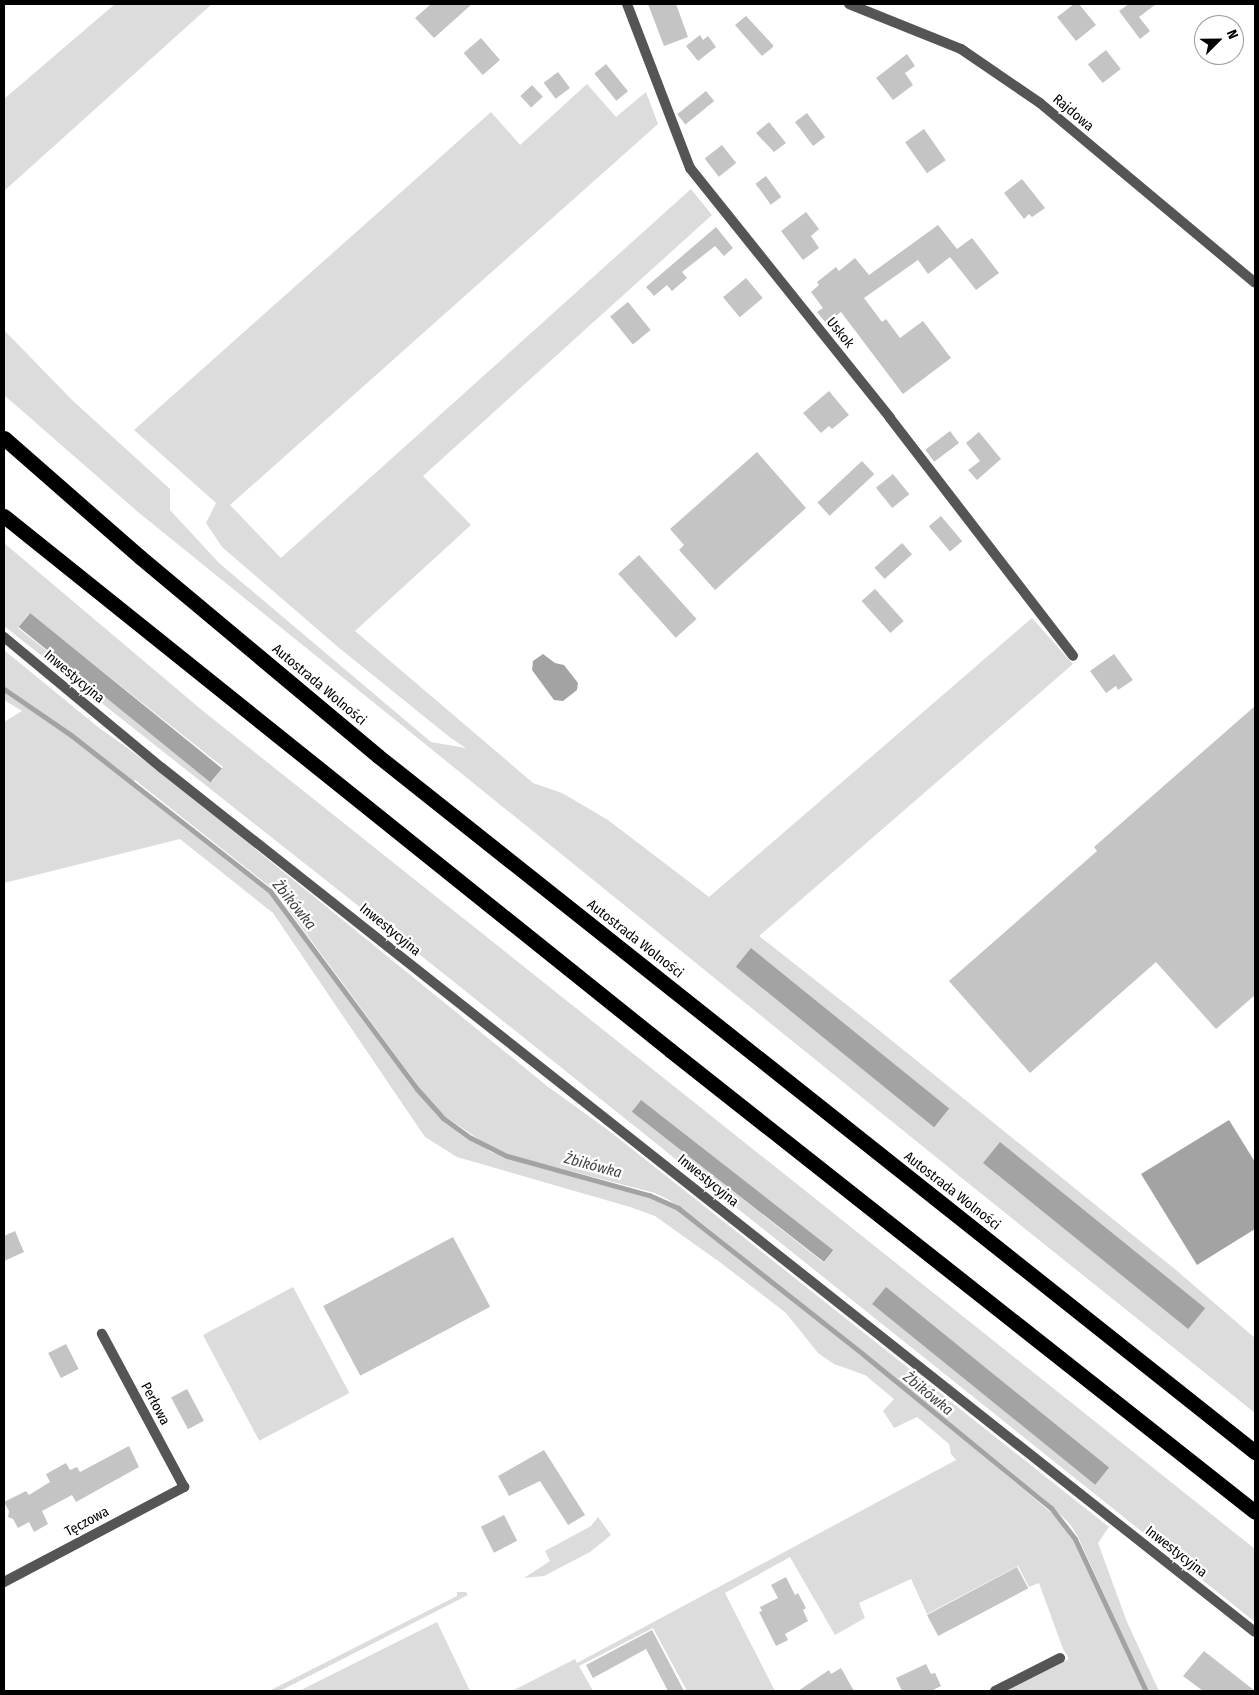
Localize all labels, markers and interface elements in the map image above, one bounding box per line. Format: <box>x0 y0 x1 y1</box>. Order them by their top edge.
north arrow <box>1194 15 1244 65</box>
text: N <box>1223 27 1242 42</box>
street label: Rajdowa <box>1049 91 1097 135</box>
street label: Uskok <box>823 314 857 352</box>
street label: Autostrada Wolności <box>269 641 369 729</box>
street label: Inwestycyjna <box>40 647 108 707</box>
water label: Żbikówka <box>268 876 320 934</box>
street label: Autostrada Wolności <box>583 896 687 982</box>
street label: Inwestycyjna <box>356 900 424 960</box>
street label: Autostrada Wolności <box>900 1148 1004 1234</box>
water label: Żbikówka <box>562 1150 624 1182</box>
street label: Inwestycyjna <box>674 1151 742 1211</box>
water label: Żbikówka <box>899 1368 957 1420</box>
street label: Perłowa <box>137 1380 173 1428</box>
street label: Tęczowa <box>62 1503 112 1541</box>
street label: Inwestycyjna <box>1142 1523 1210 1581</box>

